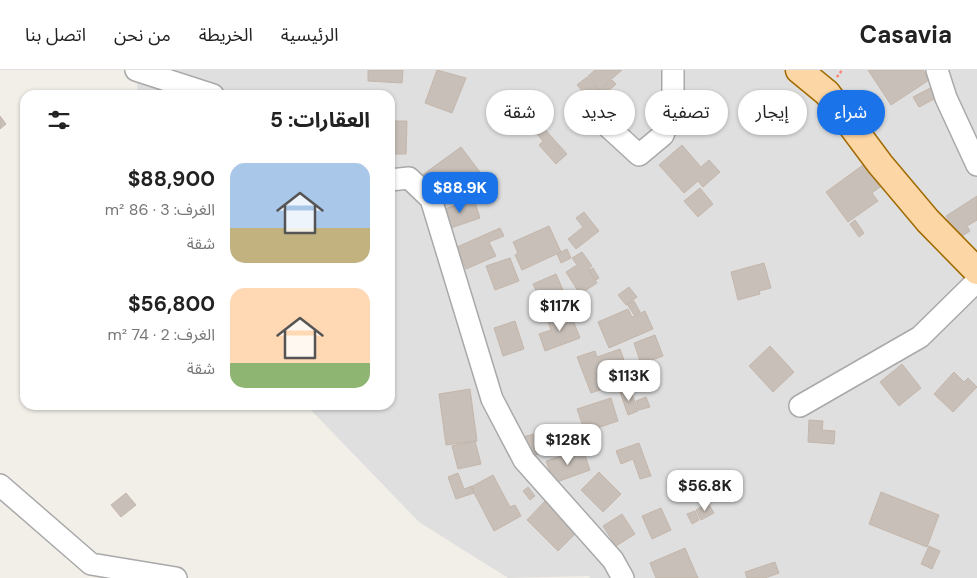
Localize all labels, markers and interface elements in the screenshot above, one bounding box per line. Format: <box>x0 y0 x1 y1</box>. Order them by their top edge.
text: Casavia <box>860 19 952 50</box>
text: اتصل بنا <box>25 23 86 47</box>
text: من نحن <box>114 23 171 47</box>
text: الخريطة <box>199 23 253 47</box>
text: الرئيسية <box>281 23 339 47</box>
chip: شقة <box>486 90 554 135</box>
chip: جديد <box>564 90 635 135</box>
chip: تصفية <box>645 90 728 135</box>
chip: إيجار <box>738 90 807 135</box>
chip: شراء <box>817 90 885 135</box>
icon: filters <box>45 106 73 134</box>
text: العقارات: 5 <box>270 106 370 134</box>
text: $88,900 <box>128 165 215 193</box>
pin: $88.9K <box>419 172 501 214</box>
text: $88.9K <box>433 177 487 198</box>
icon: home <box>270 183 330 243</box>
text: الغرف: 3 · 86 m² <box>105 199 215 220</box>
text: شقة <box>187 233 215 254</box>
text: $56,800 <box>128 290 215 318</box>
pin: $117K <box>525 290 595 332</box>
text: $117K <box>540 295 580 316</box>
icon: home <box>270 308 330 368</box>
text: الغرف: 2 · 74 m² <box>108 324 215 345</box>
text: شقة <box>187 358 215 379</box>
pin: $113K <box>594 360 664 402</box>
text: $113K <box>608 365 650 386</box>
pin: $128K <box>533 424 603 466</box>
text: $128K <box>545 429 591 450</box>
pin: $56.8K <box>664 470 746 512</box>
text: $56.8K <box>678 475 732 496</box>

